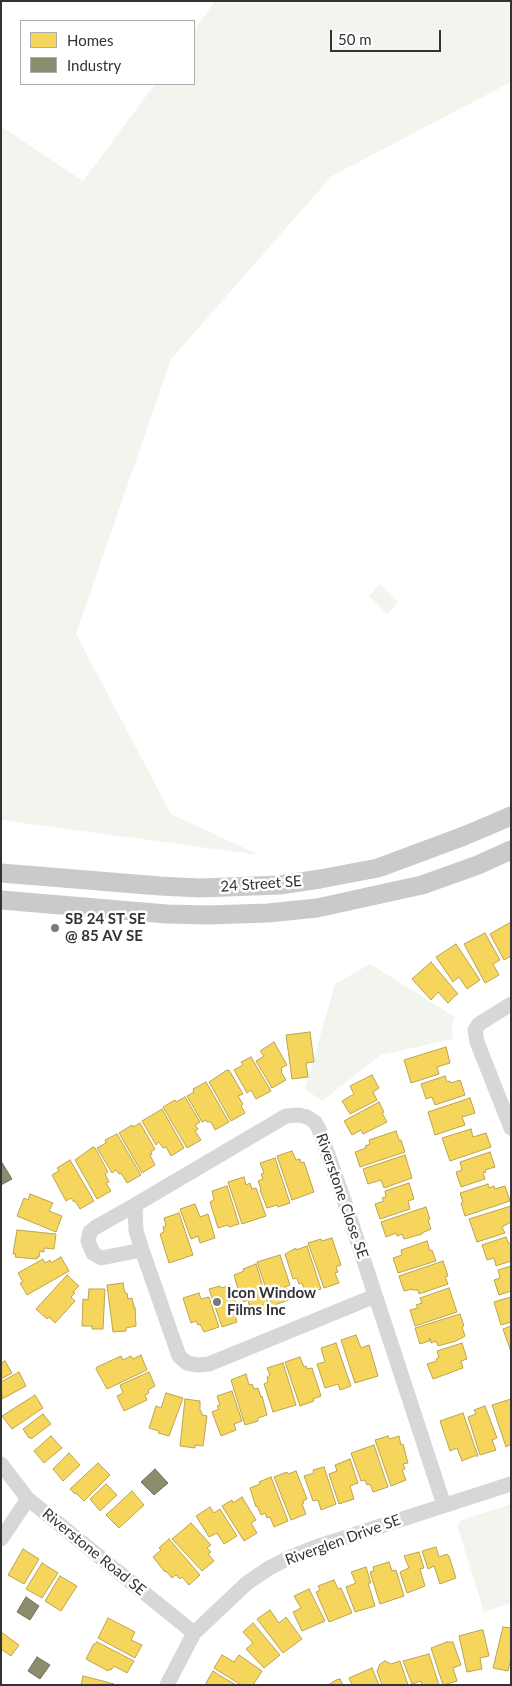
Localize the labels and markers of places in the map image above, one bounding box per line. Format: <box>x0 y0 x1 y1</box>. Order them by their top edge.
place label: SB 24 ST SE @ 85 AV SE <box>65 910 146 945</box>
marker: SB 24 ST SE @ 85 AV SE <box>49 922 61 934</box>
place label: Icon Window Films Inc <box>227 1284 316 1319</box>
marker: Icon Window Films Inc <box>211 1296 223 1308</box>

